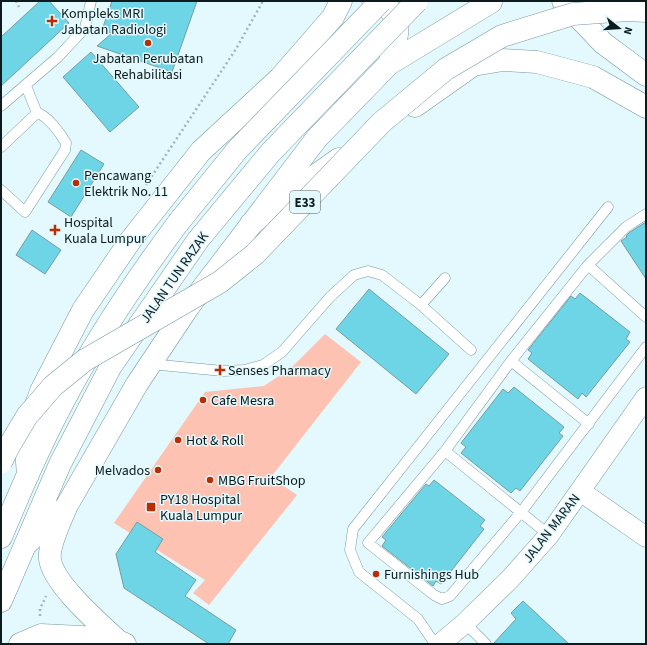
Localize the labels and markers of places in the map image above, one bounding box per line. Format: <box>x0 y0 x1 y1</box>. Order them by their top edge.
place label: Kompleks MRI Jabatan Radiologi <box>61 4 167 40</box>
marker: Kompleks MRI Jabatan Radiologi <box>46 15 58 27</box>
marker: Jabatan Perubatan Rehabilitasi <box>143 38 153 48</box>
place label: Jabatan Perubatan Rehabilitasi <box>93 49 203 85</box>
place label: Pencawang Elektrik No. 11 <box>84 166 168 202</box>
marker: Pencawang Elektrik No. 11 <box>71 178 81 188</box>
place label: Hospital Kuala Lumpur <box>64 213 146 249</box>
marker: Hospital Kuala Lumpur <box>49 224 61 236</box>
place label: Senses Pharmacy <box>228 361 331 381</box>
marker: Senses Pharmacy <box>215 365 225 375</box>
place label: Cafe Mesra <box>211 391 274 411</box>
marker: Cafe Mesra <box>198 395 208 405</box>
place label: Hot & Roll <box>186 431 244 451</box>
marker: Hot & Roll <box>173 435 183 445</box>
place label: Melvados <box>95 461 150 481</box>
marker: Melvados <box>153 465 163 475</box>
place label: MBG FruitShop <box>218 471 306 491</box>
marker: MBG FruitShop <box>205 475 215 485</box>
place label: PY18 Hospital Kuala Lumpur <box>160 490 242 526</box>
marker: PY18 Hospital Kuala Lumpur <box>145 501 157 513</box>
place label: Furnishings Hub <box>384 565 479 585</box>
marker: Furnishings Hub <box>371 569 381 579</box>

